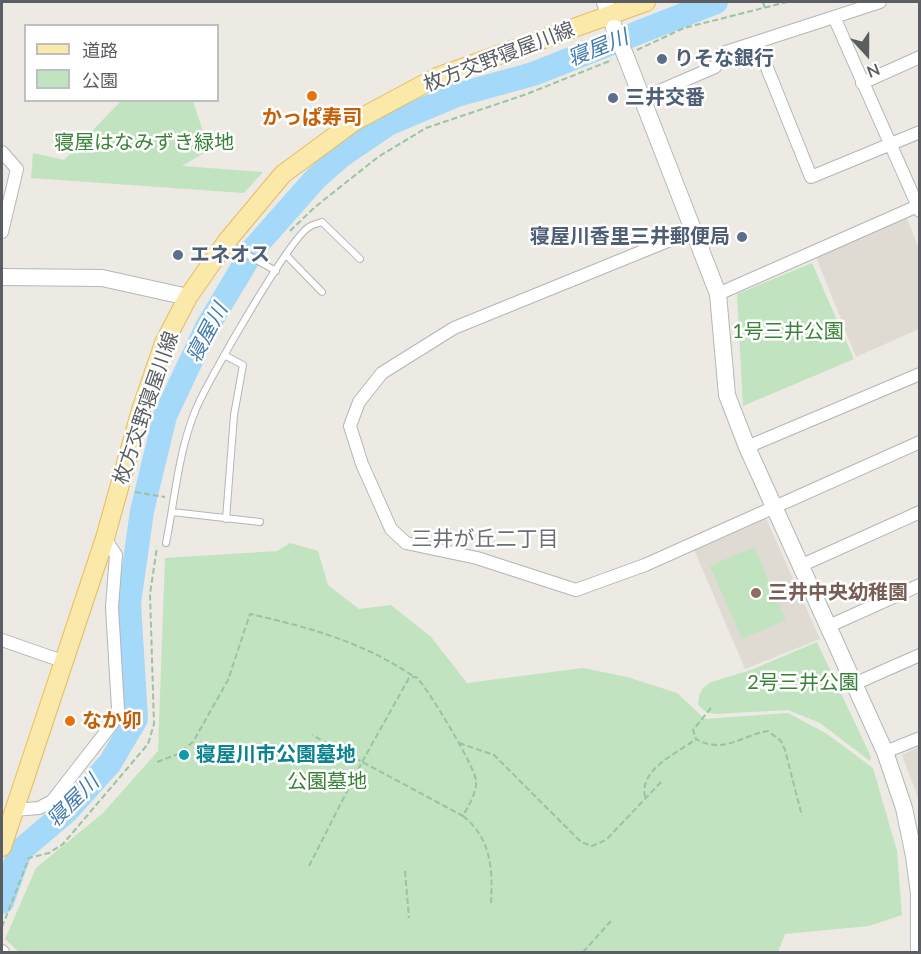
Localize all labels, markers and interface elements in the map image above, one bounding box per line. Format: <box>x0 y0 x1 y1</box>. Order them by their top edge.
street label: 枚方交野寝屋川線 <box>420 17 578 97</box>
legend <box>24 24 219 102</box>
north arrow <box>837 24 897 84</box>
water label: 寝屋川 <box>564 25 632 71</box>
text: 道路 <box>82 39 118 61</box>
place label: りそな銀行 <box>674 47 774 71</box>
marker: りそな銀行 <box>655 52 669 66</box>
text: N <box>864 60 883 82</box>
text: 公園 <box>82 69 118 91</box>
place label: 三井交番 <box>625 86 705 110</box>
marker: かっぱ寿司 <box>305 89 319 103</box>
marker: 三井交番 <box>606 91 620 105</box>
place label: かっぱ寿司 <box>262 106 362 130</box>
park label: 寝屋はなみずき緑地 <box>54 131 234 155</box>
place label: 寝屋川香里三井郵便局 <box>530 225 730 249</box>
marker: 寝屋川香里三井郵便局 <box>735 230 749 244</box>
place label: エネオス <box>190 243 270 267</box>
marker: エネオス <box>171 248 185 262</box>
water label: 寝屋川 <box>181 299 233 367</box>
park label: 1号三井公園 <box>732 320 844 344</box>
street label: 枚方交野寝屋川線 <box>109 328 183 488</box>
district label: 三井が丘二丁目 <box>412 526 558 552</box>
place label: 三井中央幼稚園 <box>768 581 908 605</box>
marker: 三井中央幼稚園 <box>749 586 763 600</box>
park label: 2号三井公園 <box>747 671 859 695</box>
place label: なか卯 <box>82 709 142 733</box>
marker: なか卯 <box>63 714 77 728</box>
place label: 寝屋川市公園墓地 <box>196 743 356 767</box>
marker: 寝屋川市公園墓地 <box>177 748 191 762</box>
water label: 寝屋川 <box>42 770 104 832</box>
park label: 公園墓地 <box>287 770 367 794</box>

